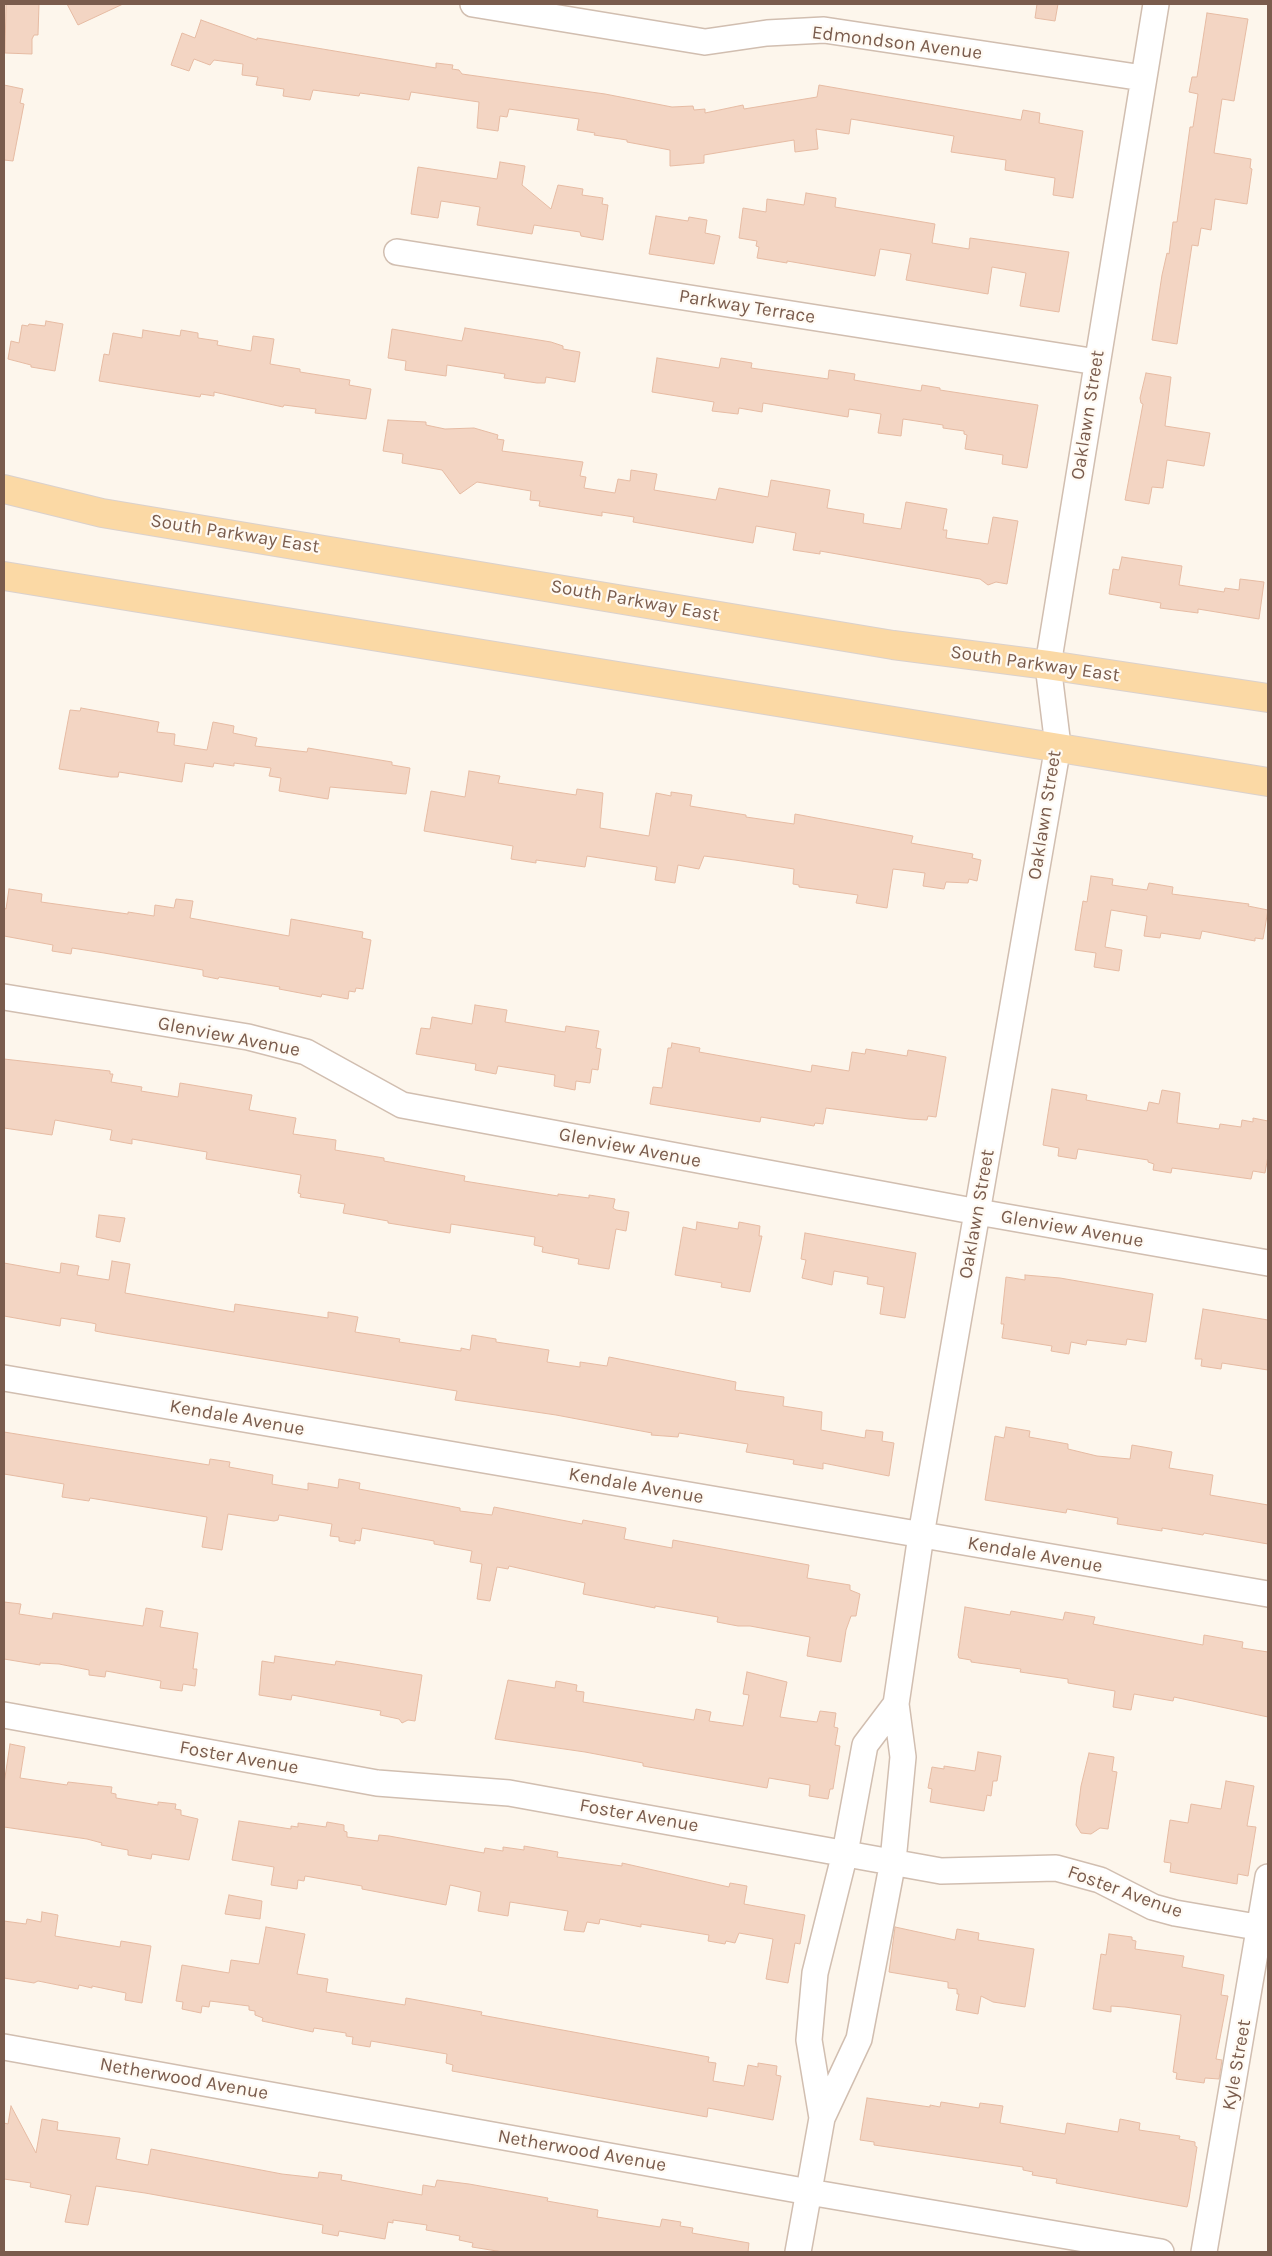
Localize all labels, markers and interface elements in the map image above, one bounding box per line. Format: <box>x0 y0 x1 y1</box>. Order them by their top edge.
street label: Edmondson Avenue <box>810 21 984 65</box>
street label: Parkway Terrace <box>677 285 817 329</box>
street label: Oaklawn Street <box>1066 348 1110 482</box>
street label: South Parkway East <box>149 509 321 559</box>
street label: South Parkway East <box>549 575 721 627</box>
street label: South Parkway East <box>949 641 1121 687</box>
street label: Oaklawn Street <box>1023 748 1067 882</box>
street label: Glenview Avenue <box>156 1012 302 1062</box>
street label: Glenview Avenue <box>557 1123 703 1173</box>
street label: Oaklawn Street <box>954 1147 1000 1281</box>
street label: Glenview Avenue <box>999 1205 1145 1253</box>
street label: Kendale Avenue <box>168 1395 306 1441</box>
street label: Kendale Avenue <box>567 1463 705 1509</box>
street label: Kendale Avenue <box>966 1532 1104 1578</box>
street label: Foster Avenue <box>178 1736 300 1780</box>
street label: Foster Avenue <box>578 1794 700 1838</box>
street label: Foster Avenue <box>1064 1861 1186 1923</box>
street label: Kyle Street <box>1218 2018 1256 2112</box>
street label: Netherwood Avenue <box>98 2053 270 2105</box>
street label: Netherwood Avenue <box>496 2125 668 2177</box>

